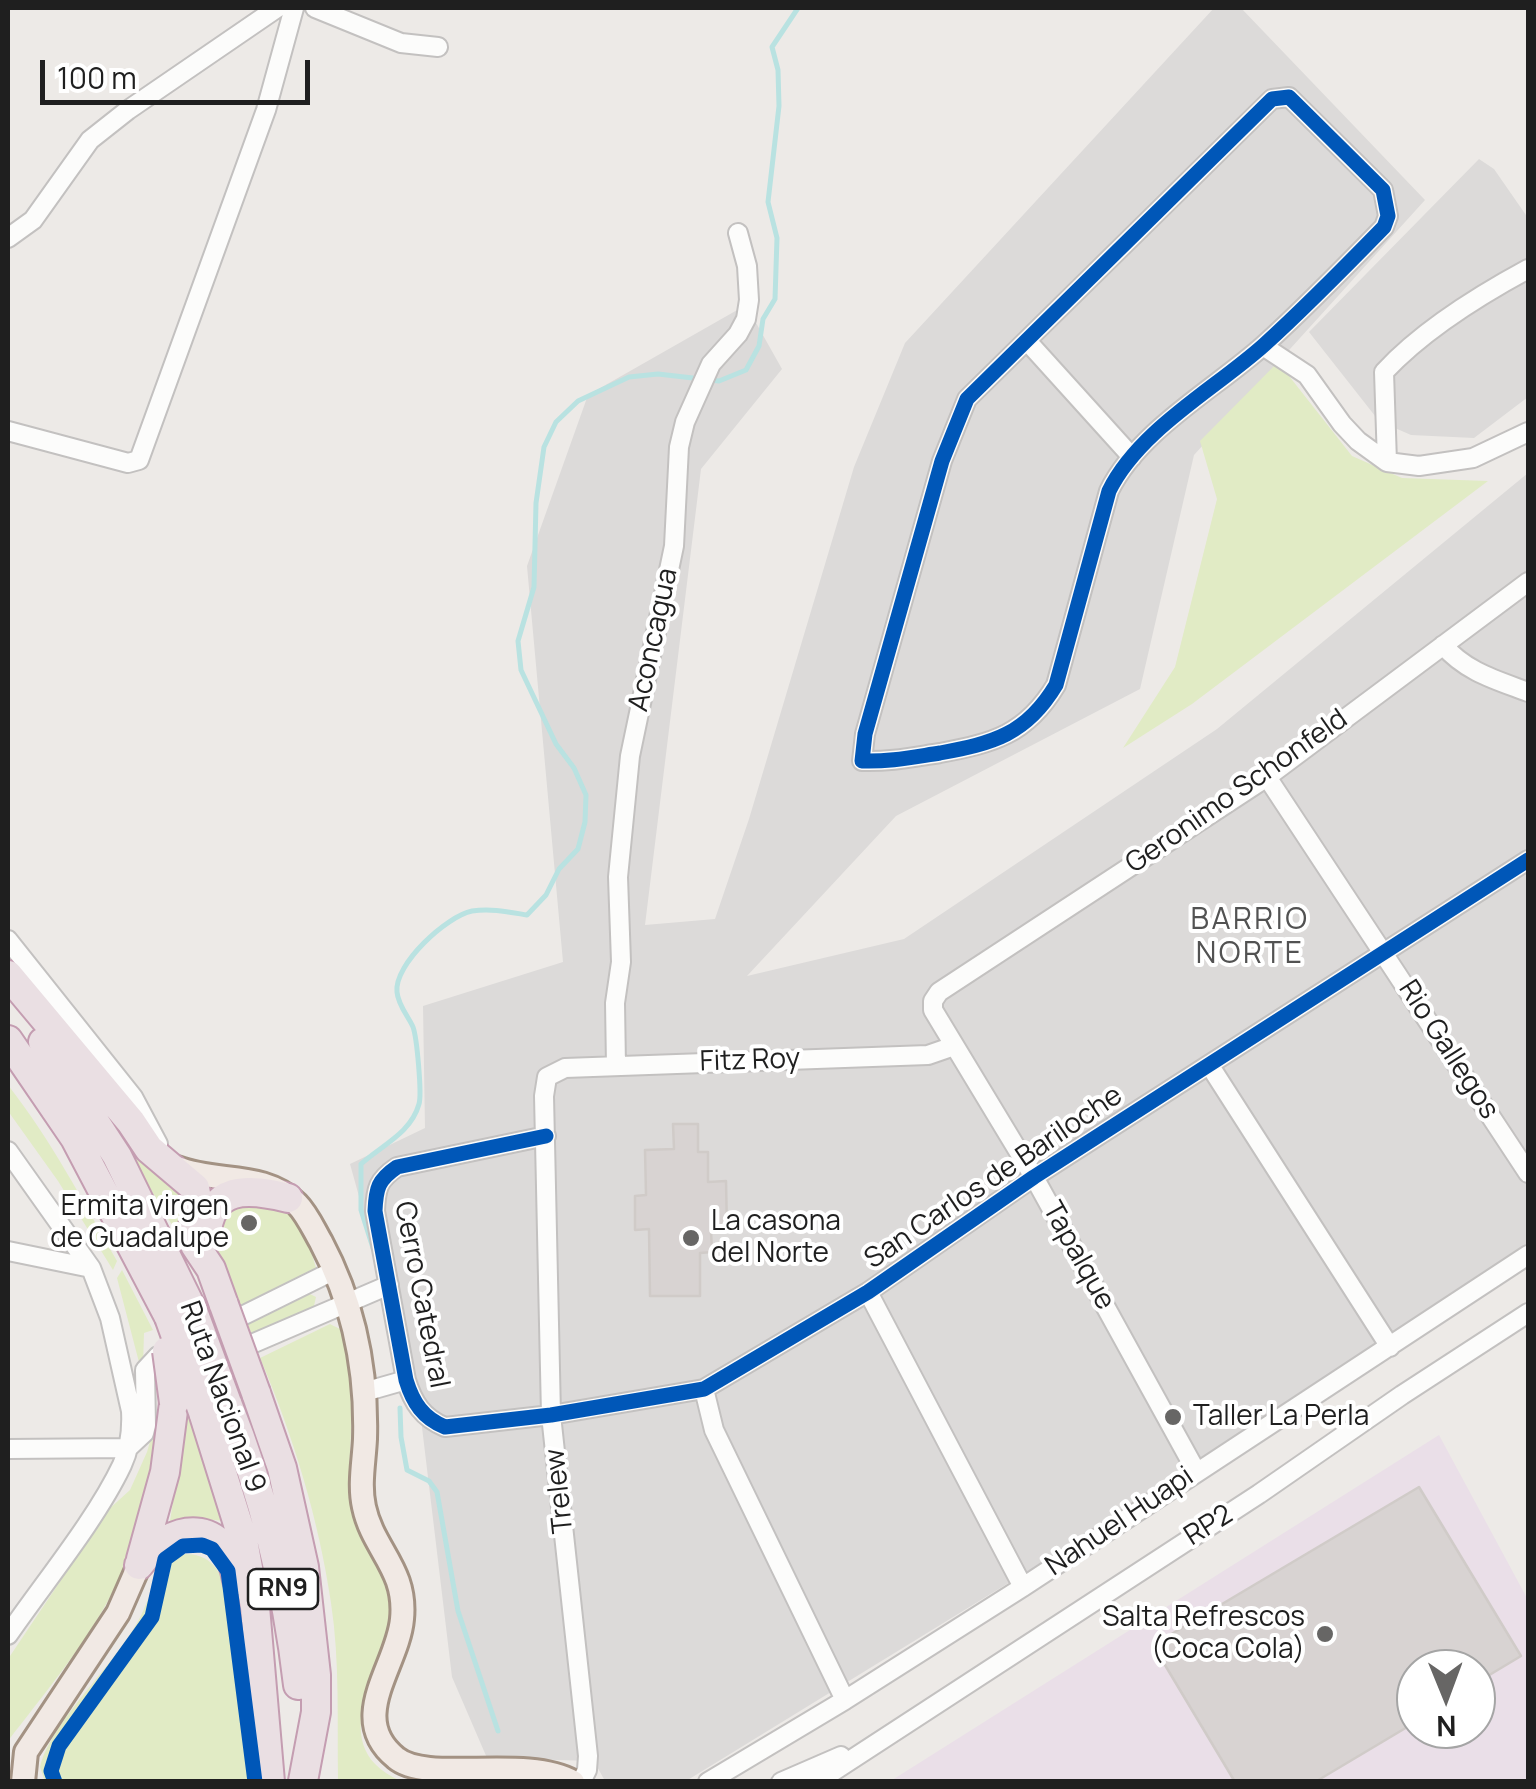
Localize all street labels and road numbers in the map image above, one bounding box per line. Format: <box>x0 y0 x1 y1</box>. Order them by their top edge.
street label: Aconcagua <box>622 565 686 715</box>
street label: Geronimo Schonfeld <box>1120 703 1354 881</box>
street label: Rio Gallegos <box>1391 974 1505 1126</box>
street label: Fitz Roy <box>699 1042 801 1080</box>
street label: San Carlos de Bariloche <box>859 1079 1129 1277</box>
street label: Tapalque <box>1035 1196 1121 1316</box>
street label: Cerro Catedral <box>386 1199 456 1391</box>
street label: Ruta Nacional 9 <box>172 1297 272 1497</box>
street label: Trelew <box>539 1447 581 1535</box>
street label: Nahuel Huapi <box>1040 1460 1200 1584</box>
street label: RP2 <box>1179 1498 1239 1554</box>
road number: RN9 <box>248 1569 318 1609</box>

